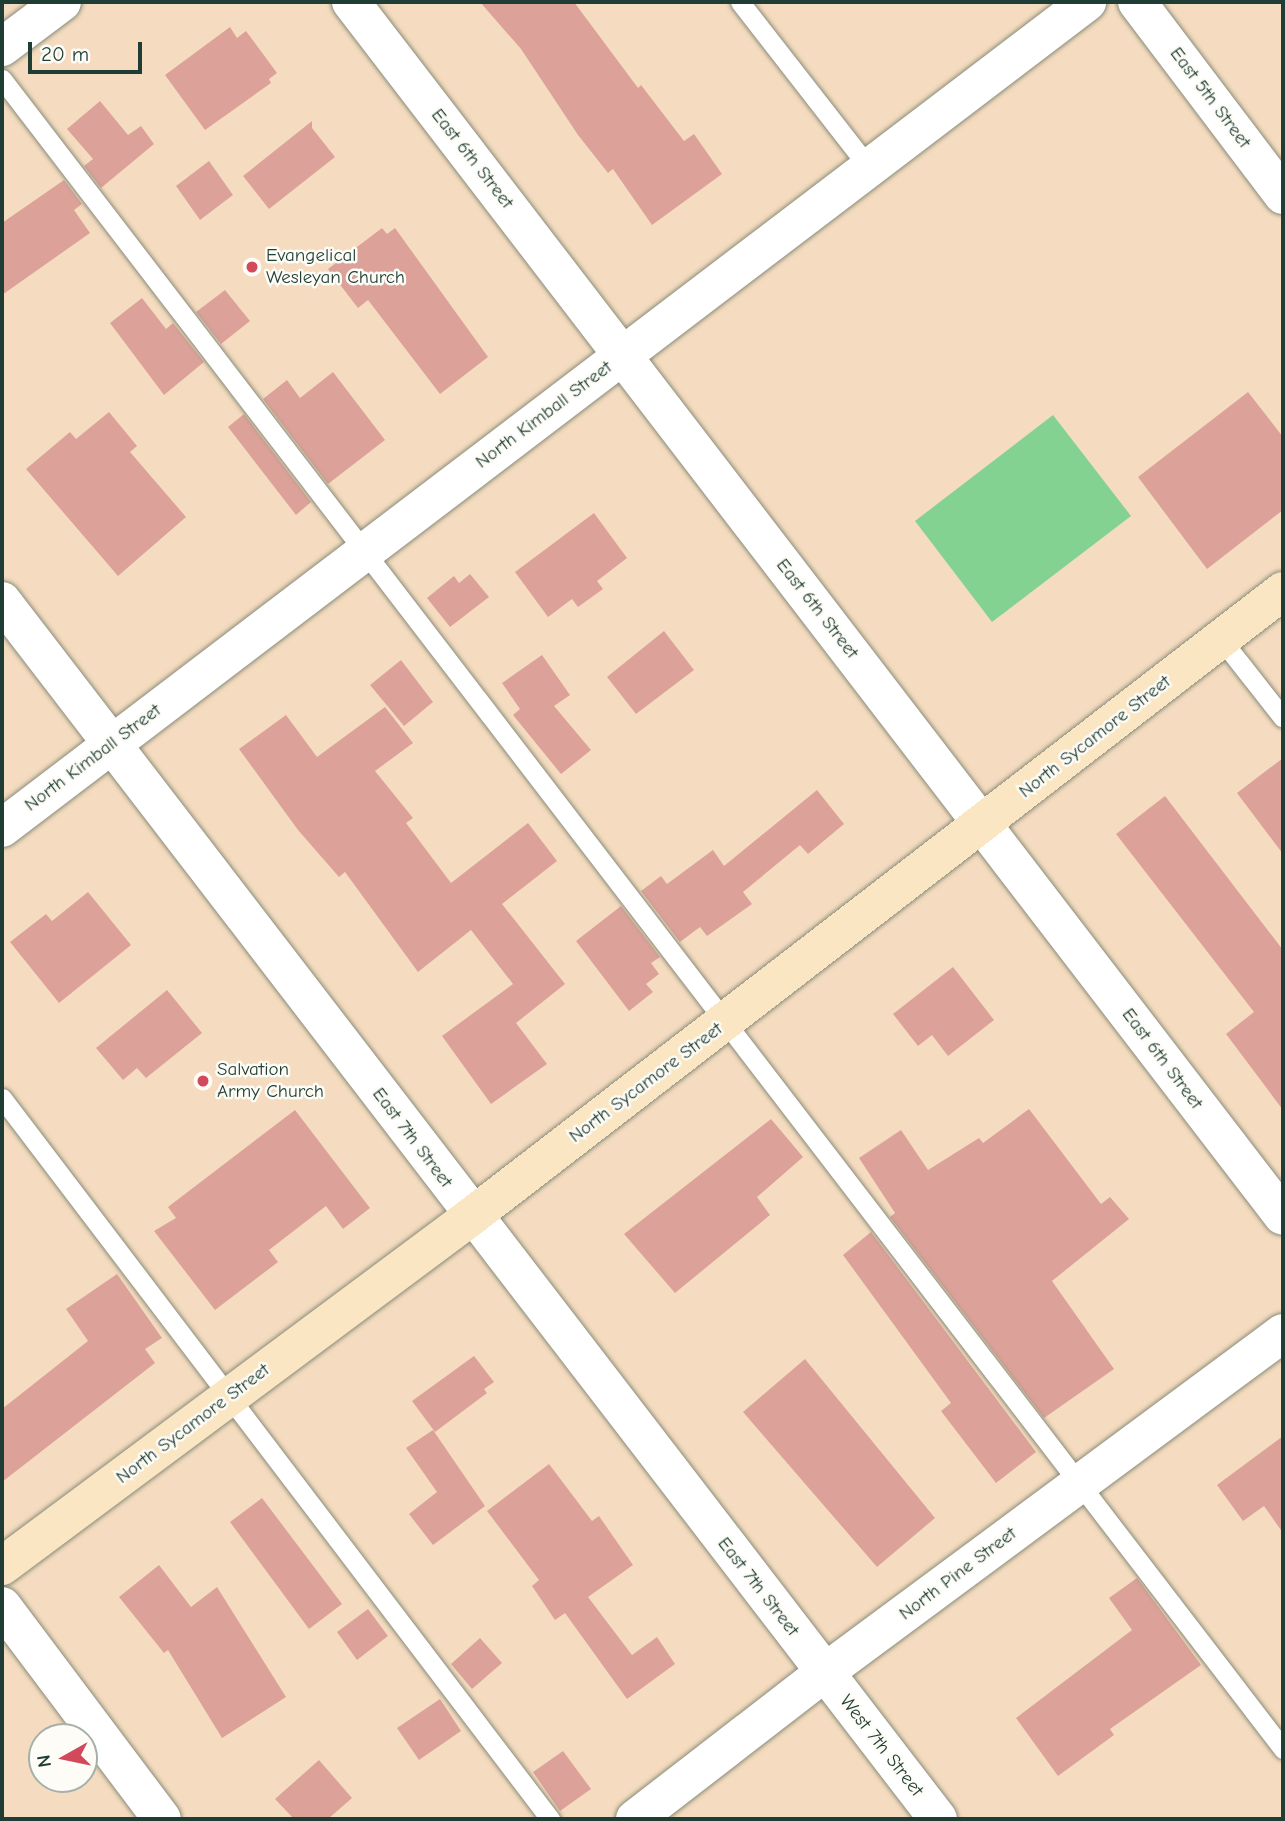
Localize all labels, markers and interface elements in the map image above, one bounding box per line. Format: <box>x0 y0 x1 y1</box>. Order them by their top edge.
scale bar <box>32 28 145 72</box>
text: 20 m <box>41 42 89 66</box>
street label: East 5th Street <box>1165 43 1255 153</box>
street label: East 6th Street <box>426 104 518 214</box>
place label: Evangelical Wesleyan Church <box>266 245 405 289</box>
marker: Evangelical Wesleyan Church <box>244 259 260 275</box>
street label: North Kimball Street <box>471 356 617 474</box>
street label: East 6th Street <box>771 554 863 664</box>
street label: North Sycamore Street <box>1015 671 1175 803</box>
street label: North Kimball Street <box>20 699 166 817</box>
street label: East 6th Street <box>1117 1004 1207 1114</box>
street label: North Sycamore Street <box>565 1018 727 1148</box>
place label: Salvation Army Church <box>217 1059 324 1103</box>
marker: Salvation Army Church <box>195 1073 211 1089</box>
street label: East 7th Street <box>367 1083 457 1193</box>
street label: North Sycamore Street <box>112 1359 274 1489</box>
street label: North Pine Street <box>895 1522 1021 1626</box>
street label: East 7th Street <box>712 1533 804 1641</box>
street label: West 7th Street <box>834 1691 928 1801</box>
north arrow <box>28 1723 98 1793</box>
text: N <box>32 1753 56 1769</box>

